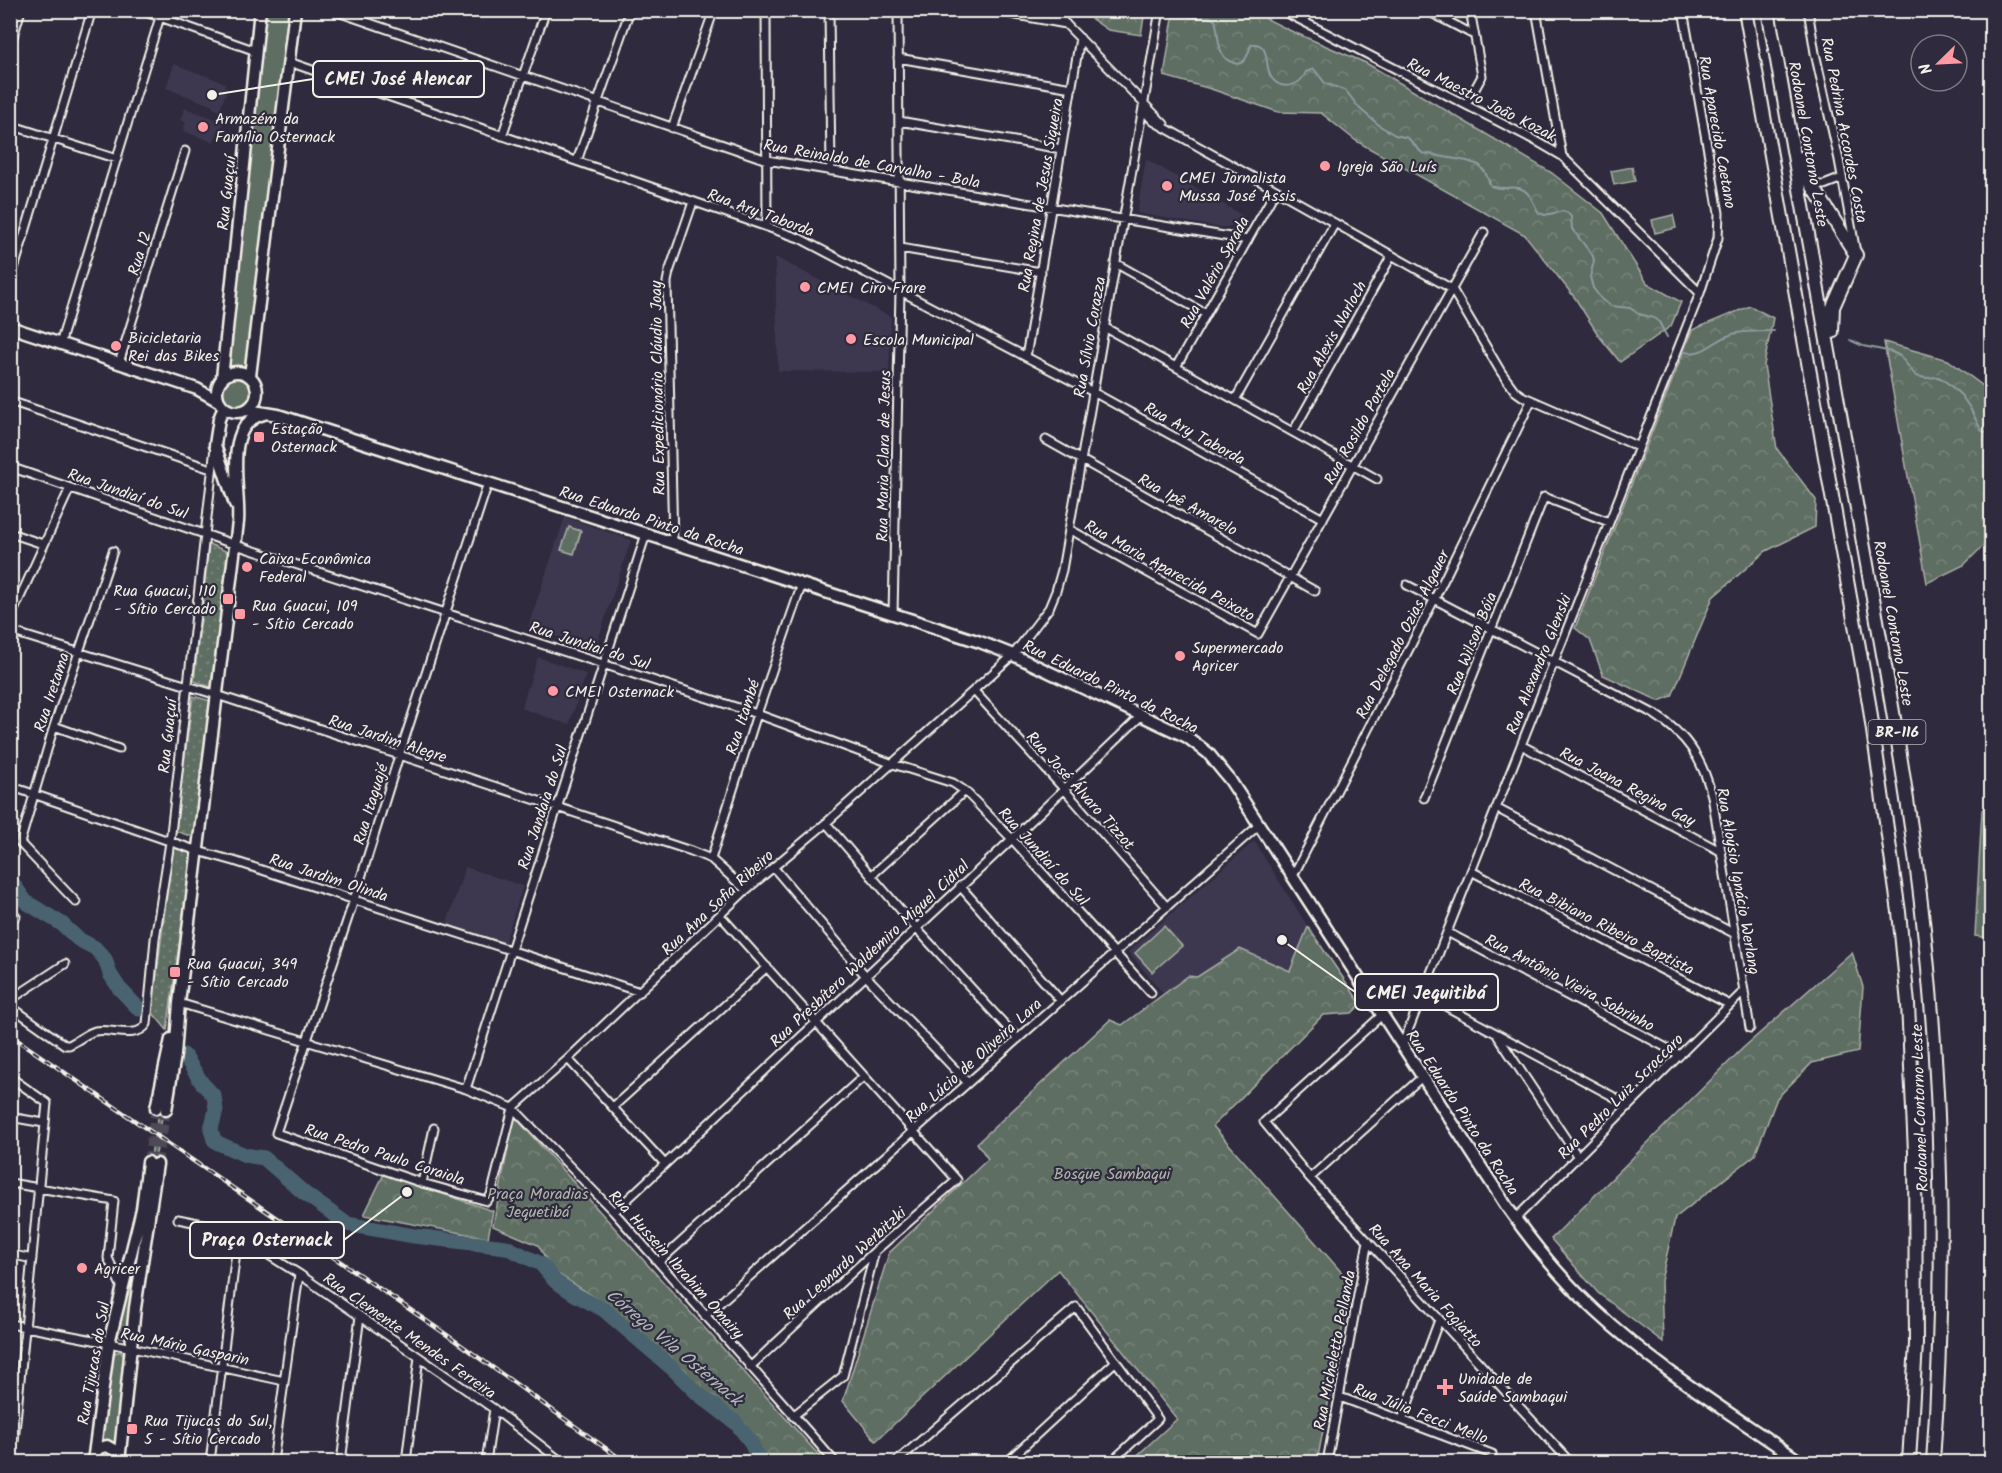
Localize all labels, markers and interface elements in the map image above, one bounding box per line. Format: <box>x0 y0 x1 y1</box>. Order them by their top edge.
north arrow <box>1909 33 1969 93</box>
street label: Rua Pedrina Accordes Costa <box>1813 35 1874 225</box>
street label: Rua Maestro João Kozak <box>1402 52 1561 149</box>
street label: Rua Aparecido Caetano <box>1691 54 1742 211</box>
street label: Rodoanel Contorno Leste <box>1781 59 1834 229</box>
text: N <box>1913 59 1940 78</box>
callout: CMEI José Alencar <box>313 61 484 97</box>
text: CMEI José Alencar <box>325 66 473 95</box>
street label: Rua Regina de Jesus Siqueira <box>1012 96 1071 294</box>
place label: Armazém da Família Osternack <box>215 107 336 150</box>
marker: Armazém da Família Osternack <box>196 120 210 134</box>
street label: Rua Reinaldo de Carvalho - Bola <box>761 133 982 196</box>
street label: Rua Guaçuí <box>211 153 244 232</box>
place label: Igreja São Luís <box>1337 155 1437 180</box>
marker: Igreja São Luís <box>1318 159 1332 173</box>
place label: CMEI Jornalista Mussa José Assis <box>1179 166 1296 209</box>
marker: CMEI Jornalista Mussa José Assis <box>1160 179 1174 193</box>
street label: Rua Ary Taborda <box>703 182 818 244</box>
street label: Rua Valério Sprada <box>1174 212 1257 333</box>
street label: Rua 12 <box>122 228 159 279</box>
street label: Rua Sílvio Corazza <box>1068 275 1113 400</box>
place label: CMEI Ciro Frare <box>817 276 926 301</box>
street label: Rua Alexis Narloch <box>1291 276 1374 399</box>
street label: Rua Expedicionário Cláudio Joay <box>644 280 673 496</box>
marker: CMEI Ciro Frare <box>798 280 812 294</box>
place label: Bicicletaria Rei das Bikes <box>128 326 219 369</box>
place label: Escola Municipal <box>863 328 974 353</box>
marker: Escola Municipal <box>844 332 858 346</box>
marker: Bicicletaria Rei das Bikes <box>109 339 123 353</box>
street label: Rua Rosildo Portela <box>1318 364 1403 490</box>
street label: Rua Maria Clara de Jesus <box>871 370 899 542</box>
street label: Rua Ary Taborda <box>1139 396 1249 472</box>
place label: Estação Osternack <box>271 417 337 460</box>
marker: Estação Osternack <box>252 430 266 444</box>
street label: Rua Jundiaí do Sul <box>64 462 191 527</box>
street label: Rua Ipê Amarelo <box>1133 468 1242 543</box>
street label: Rua Eduardo Pinto da Rocha <box>556 480 747 563</box>
street label: Rua Maria Aparecida Peixoto <box>1079 514 1259 629</box>
street label: Rodoanel Contorno Leste <box>1866 538 1919 708</box>
street label: Rua Delegado Ozias Algauer <box>1350 544 1458 724</box>
place label: Caixa Econômica Federal <box>259 547 371 590</box>
marker: Caixa Econômica Federal <box>240 560 254 574</box>
place label: Rua Guacui, 110 - Sítio Cercado <box>113 579 216 622</box>
street label: Rua Wilson Bóia <box>1440 588 1504 699</box>
street label: Rua Alexandro Glenski <box>1500 590 1579 738</box>
marker: Rua Guacui, 110 - Sítio Cercado <box>221 592 235 606</box>
place label: Rua Guacui, 109 - Sítio Cercado <box>252 594 358 637</box>
marker: Rua Guacui, 109 - Sítio Cercado <box>233 607 247 621</box>
street label: Rua Jundiaí do Sul <box>526 615 653 678</box>
street label: Rua Eduardo Pinto da Rocha <box>1018 634 1203 741</box>
place label: Supermercado Agricer <box>1192 636 1283 679</box>
street label: Rua Iretama <box>28 649 77 735</box>
marker: Supermercado Agricer <box>1173 649 1187 663</box>
street label: Rua Itambé <box>720 676 768 758</box>
place label: CMEI Osternack <box>565 680 674 705</box>
marker: CMEI Osternack <box>546 684 560 698</box>
street label: Rua Guaçuí <box>152 696 185 775</box>
street label: Rua Jardim Alegre <box>325 709 450 770</box>
road number: BR-116 <box>1868 720 1926 744</box>
street label: Rua José Álvaro Tizzot <box>1020 726 1141 857</box>
street label: Rua Joana Regina Gay <box>1555 741 1700 834</box>
street label: Rua Jandaia do Sul <box>512 742 575 873</box>
street label: Rua Itaguajé <box>347 760 396 848</box>
street label: Rua Aloýsio Ignácio Werlang <box>1709 786 1766 977</box>
street label: Rua Jundiaí do Sul <box>991 802 1094 912</box>
street label: Rua Ana Sofia Ribeiro <box>656 844 780 962</box>
street label: Rua Jardim Olinda <box>266 847 391 909</box>
street label: Rua Presbítero Waldemiro Miguel Cidral <box>764 854 976 1054</box>
street label: Rua Bibiano Ribeiro Baptista <box>1514 872 1699 983</box>
street label: Rua Antônio Vieira Sobrinho <box>1480 928 1659 1039</box>
place label: Rua Guacui, 349 - Sítio Cercado <box>187 952 298 995</box>
marker: Rua Guacui, 349 - Sítio Cercado <box>168 965 182 979</box>
callout: CMEI Jequitibá <box>1355 974 1498 1010</box>
text: CMEI Jequitibá <box>1366 980 1489 1009</box>
street label: Rua Lúcio de Oliveira Lara <box>900 993 1048 1130</box>
street label: Rodoanel Contorno Leste <box>1905 1024 1936 1192</box>
street label: Rua Eduardo Pinto da Rocha <box>1399 1025 1525 1201</box>
street label: Rua Pedro Luiz Scroccaro <box>1552 1028 1690 1166</box>
street label: Rua Pedro Paulo Coraiola <box>301 1118 468 1193</box>
park label: Bosque Sambaqui <box>1054 1162 1172 1187</box>
park label: Praça Moradias Jequetibá <box>487 1182 589 1225</box>
street label: Rua Hussein Ibrahim Omairy <box>602 1185 750 1346</box>
street label: Rua Leonardo Werbitzki <box>778 1201 913 1327</box>
street label: Rua Ana Maria Fogiatto <box>1362 1218 1488 1354</box>
callout: Praça Osternack <box>190 1222 344 1258</box>
text: Praça Osternack <box>202 1227 333 1256</box>
place label: Agricer <box>94 1257 142 1282</box>
marker: Agricer <box>75 1261 89 1275</box>
street label: Rua Clemente Mendes Ferreira <box>317 1267 501 1406</box>
street label: Rua Micheletto Pellanda <box>1308 1268 1363 1433</box>
water label: Córrego Vila Osternack <box>598 1282 750 1416</box>
street label: Rua Tijucas do Sul <box>71 1300 118 1427</box>
street label: Rua Mário Gasparin <box>118 1322 251 1373</box>
place label: Unidade de Saúde Sambaqui <box>1458 1367 1568 1410</box>
street label: Rua Júlia Fecci Mello <box>1349 1377 1492 1452</box>
marker: Unidade de Saúde Sambaqui <box>1436 1378 1454 1396</box>
place label: Rua Tijucas do Sul, 5 - Sítio Cercado <box>144 1409 272 1452</box>
marker: Rua Tijucas do Sul, 5 - Sítio Cercado <box>125 1422 139 1436</box>

